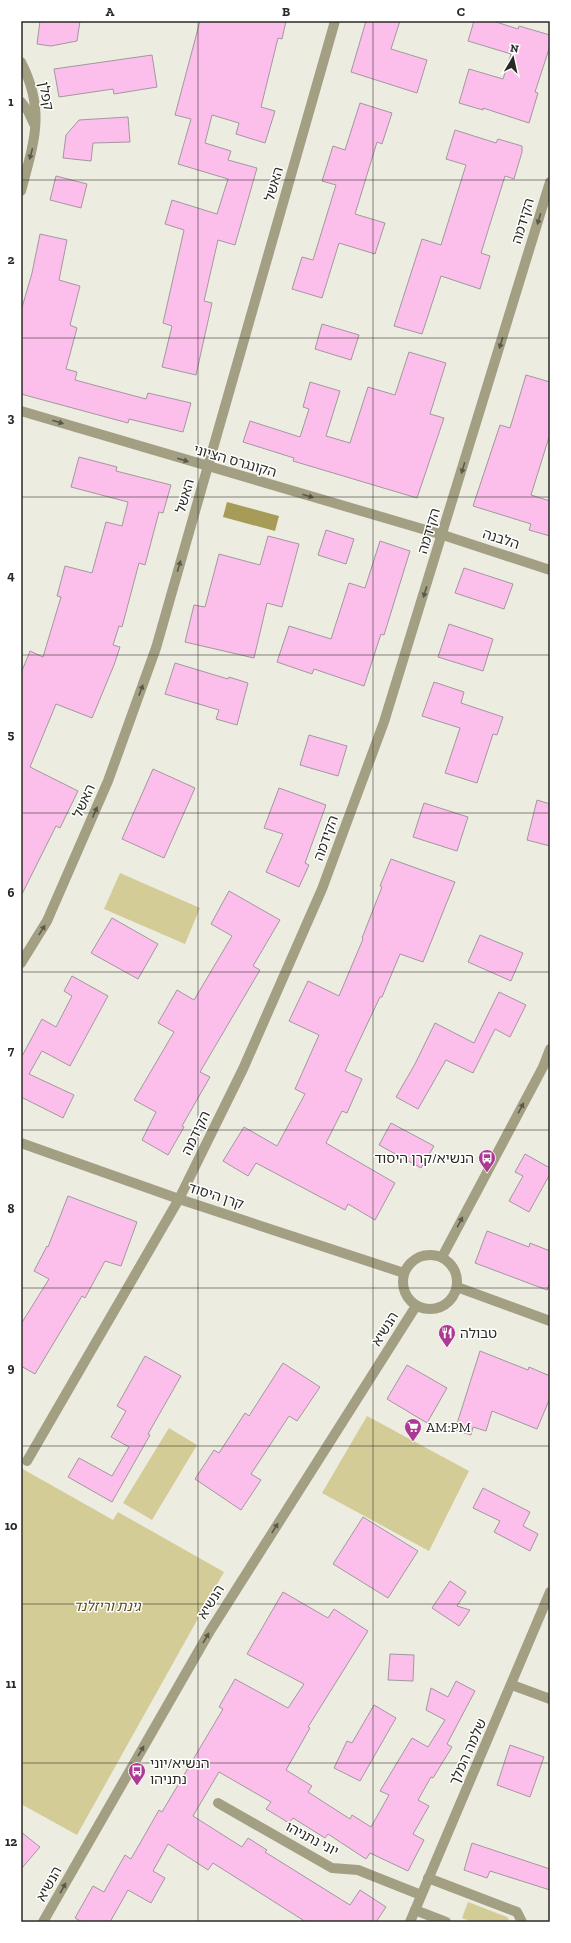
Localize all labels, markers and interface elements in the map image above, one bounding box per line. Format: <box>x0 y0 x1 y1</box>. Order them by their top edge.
text: A <box>106 4 115 19</box>
text: B <box>282 4 290 19</box>
text: C <box>457 4 465 19</box>
north arrow <box>493 38 533 78</box>
text: N <box>509 42 520 56</box>
street label: קפלן <box>35 80 57 112</box>
text: 1 <box>8 94 14 109</box>
one-way arrow <box>27 148 33 160</box>
street label: האשל <box>261 165 287 203</box>
street label: הקידמה <box>508 196 538 246</box>
one-way arrow <box>536 213 542 225</box>
text: 2 <box>8 252 15 267</box>
one-way arrow <box>498 338 504 350</box>
text: 3 <box>8 410 15 425</box>
one-way arrow <box>53 419 65 425</box>
street label: הקונגרס הציוני <box>192 441 278 481</box>
one-way arrow <box>177 457 189 463</box>
one-way arrow <box>460 462 466 474</box>
street label: האשל <box>172 477 198 515</box>
one-way arrow <box>302 493 314 499</box>
street label: הקידמה <box>414 506 444 556</box>
street label: הלבנה <box>480 525 522 553</box>
one-way arrow <box>177 560 183 572</box>
text: 4 <box>7 568 15 583</box>
one-way arrow <box>422 586 428 598</box>
one-way arrow <box>138 684 144 696</box>
text: 5 <box>8 727 15 742</box>
street label: האשל <box>69 782 99 820</box>
one-way arrow <box>92 806 98 817</box>
street label: הקידמה <box>310 813 342 863</box>
text: 6 <box>8 885 15 900</box>
one-way arrow <box>38 924 45 936</box>
text: 7 <box>8 1043 15 1058</box>
one-way arrow <box>518 1102 525 1113</box>
street label: הקידמה <box>178 1108 214 1158</box>
bus stop icon: הנשיא/קרן היסוד <box>477 1148 497 1173</box>
place label: הנשיא/קרן היסוד <box>374 1150 474 1167</box>
street label: קרן היסוד <box>186 1179 246 1213</box>
text: 8 <box>7 1201 15 1216</box>
one-way arrow <box>457 1216 463 1228</box>
street label: הנשיא <box>368 1309 402 1349</box>
restaurant icon: טבולה <box>437 1323 457 1348</box>
place label: טבולה <box>460 1325 497 1342</box>
text: 9 <box>8 1360 15 1375</box>
supermarket icon: AM:PM <box>403 1417 423 1442</box>
place label: AM:PM <box>426 1419 471 1436</box>
text: 10 <box>5 1518 18 1533</box>
one-way arrow <box>271 1523 279 1533</box>
street label: הנשיא <box>194 1582 228 1622</box>
park label: גינת וריזלנד <box>73 1598 142 1615</box>
one-way arrow <box>202 1632 209 1644</box>
text: 11 <box>6 1676 17 1691</box>
street label: שלמה המלך <box>446 1716 490 1788</box>
one-way arrow <box>137 1745 144 1757</box>
place label: הנשיא/יוני נתניהו <box>150 1755 210 1788</box>
bus stop icon: הנשיא/יוני נתניהו <box>127 1761 147 1786</box>
street label: יוני נתניהו <box>283 1818 341 1860</box>
text: 12 <box>5 1834 17 1849</box>
street label: הנשיא <box>33 1864 65 1904</box>
one-way arrow <box>59 1882 66 1894</box>

